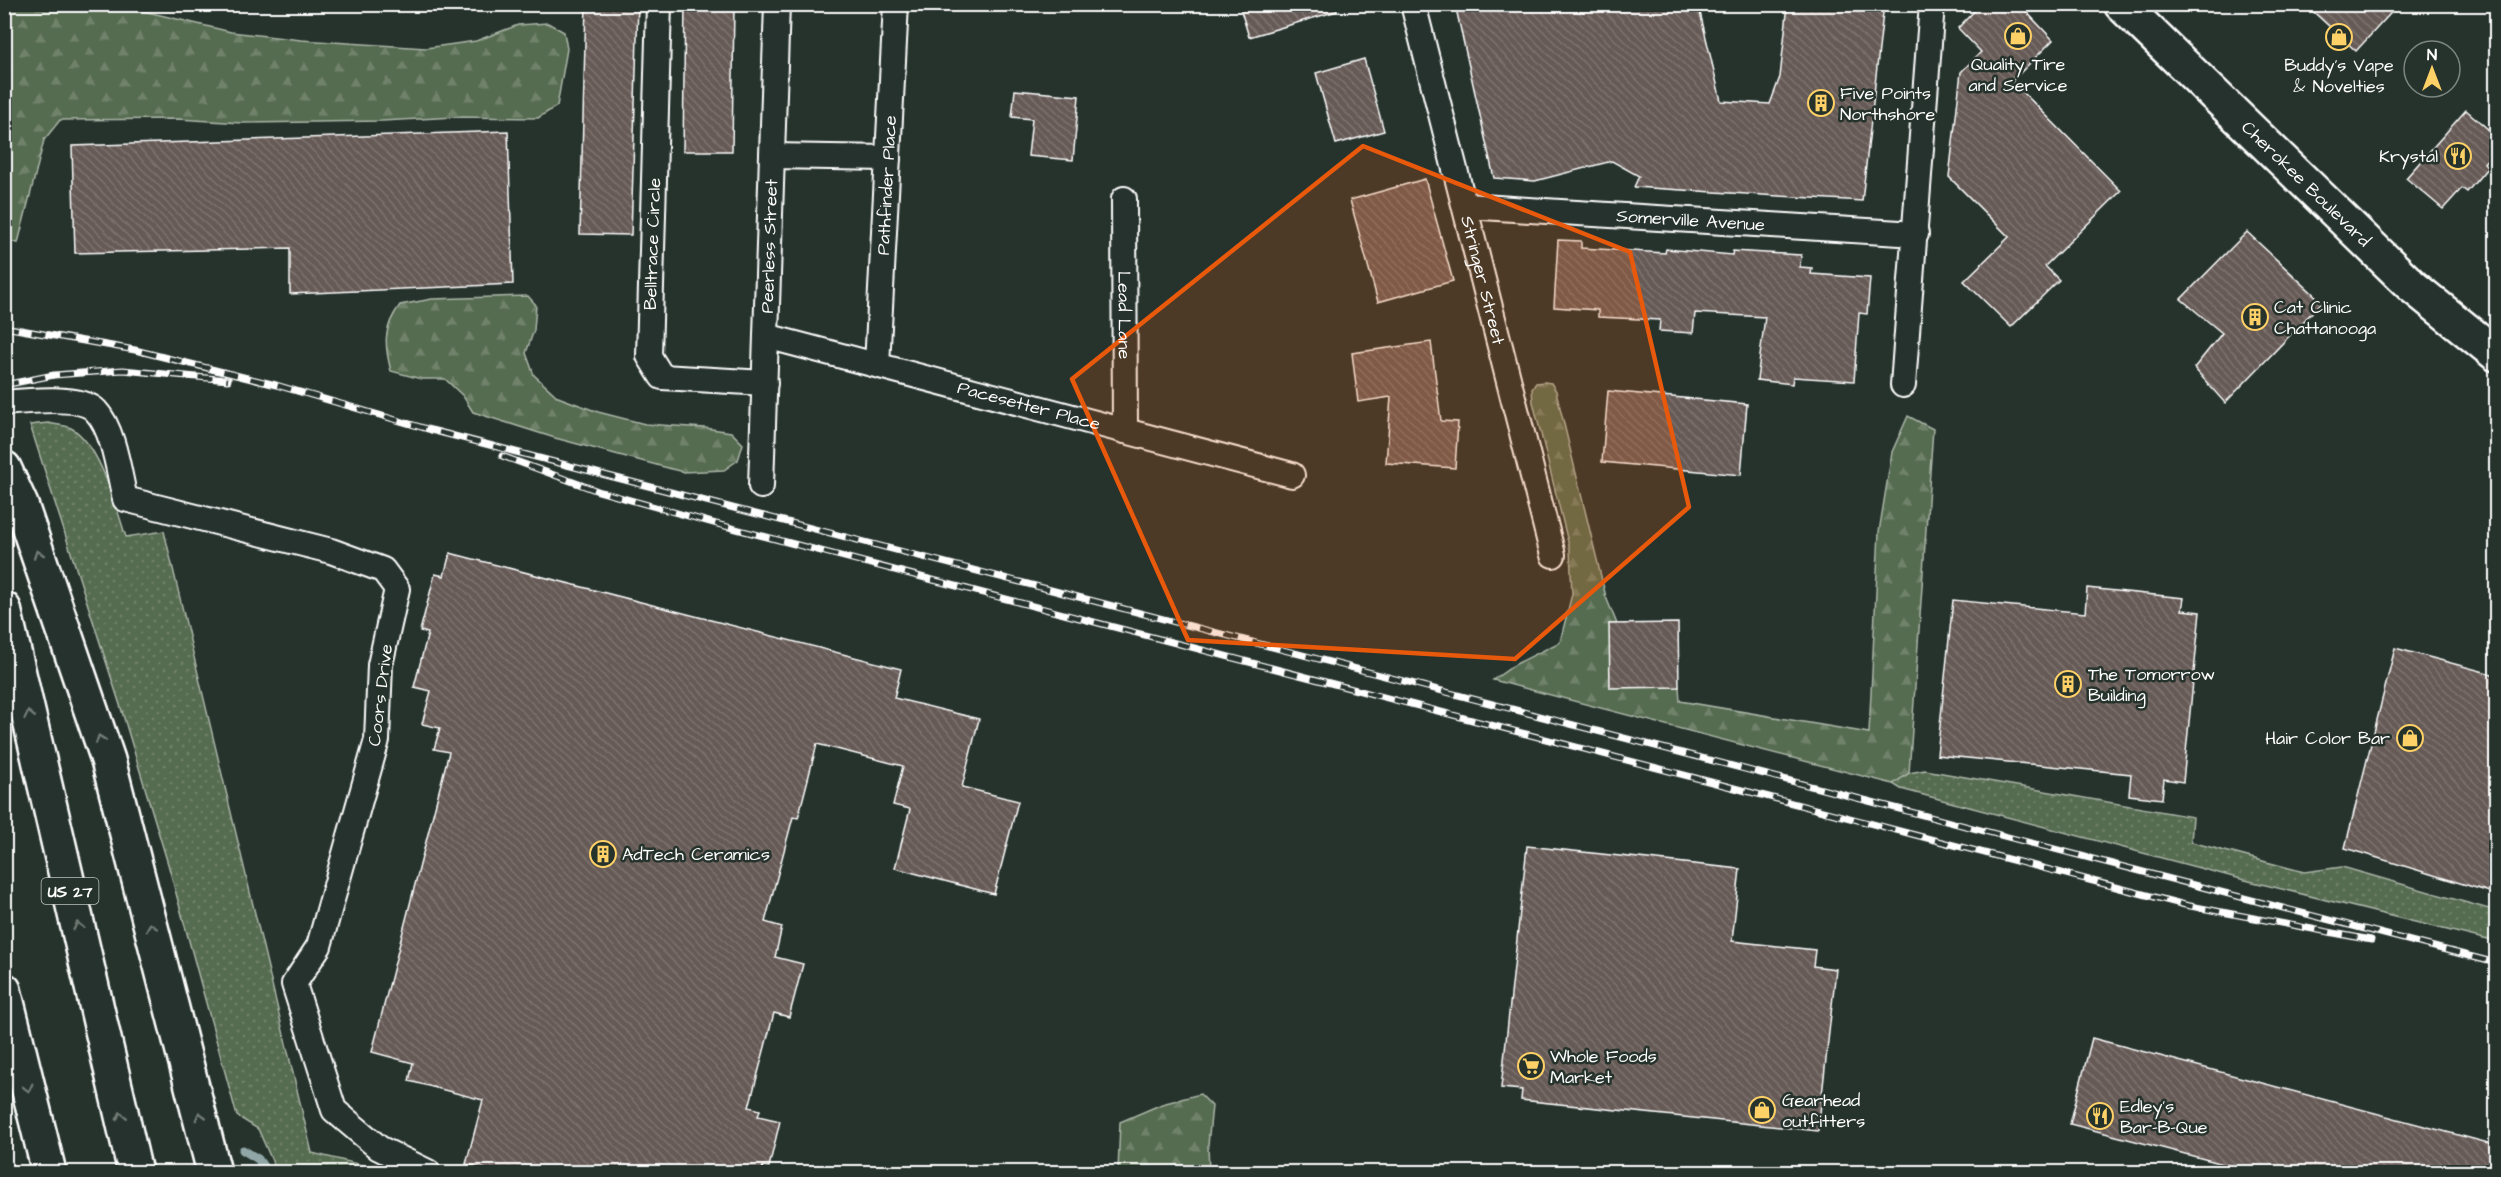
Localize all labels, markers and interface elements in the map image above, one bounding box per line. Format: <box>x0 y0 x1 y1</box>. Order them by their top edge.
shop icon: Quality Tire and Service <box>2003 21 2033 51</box>
shop icon: Buddy's Vape & Novelties <box>2324 22 2354 52</box>
north arrow <box>2402 39 2462 99</box>
text: N <box>2427 44 2437 66</box>
place label: Quality Tire and Service <box>1968 52 2068 98</box>
place label: Buddy's Vape & Novelties <box>2284 53 2394 99</box>
place label: Five Points Northshore <box>1840 81 1936 127</box>
building icon: Five Points Northshore <box>1806 88 1836 118</box>
street label: Pathfinder Place <box>871 114 903 256</box>
street label: Cherokee Boulevard <box>2236 115 2376 253</box>
restaurant icon: Krystal <box>2443 141 2473 171</box>
place label: Krystal <box>2379 144 2438 170</box>
street label: Belltrace Circle <box>638 177 667 311</box>
street label: Peerless Street <box>755 178 784 314</box>
street label: Somerville Avenue <box>1616 203 1766 238</box>
street label: Stringer Street <box>1454 213 1511 348</box>
street label: Lead Lane <box>1111 271 1137 359</box>
place label: Cat Clinic Chattanooga <box>2274 295 2376 342</box>
building icon: Cat Clinic Chattanooga <box>2240 302 2270 332</box>
street label: Pacesetter Place <box>955 375 1103 437</box>
one-way arrow <box>32 549 45 560</box>
street label: Coors Drive <box>362 642 399 747</box>
place label: The Tomorrow Building <box>2088 662 2215 709</box>
building icon: The Tomorrow Building <box>2053 669 2083 699</box>
one-way arrow <box>23 710 36 720</box>
shop icon: Hair Color Bar <box>2395 723 2425 753</box>
place label: Hair Color Bar <box>2265 726 2390 751</box>
one-way arrow <box>95 734 108 745</box>
building icon: AdTech Ceramics <box>588 839 618 869</box>
place label: AdTech Ceramics <box>622 842 770 867</box>
road number: US 27 <box>42 878 98 904</box>
one-way arrow <box>72 921 85 931</box>
one-way arrow <box>145 922 158 932</box>
place label: Whole Foods Market <box>1550 1044 1657 1090</box>
supermarket icon: Whole Foods Market <box>1516 1051 1546 1081</box>
one-way arrow <box>21 1083 34 1093</box>
place label: Gearhead outfitters <box>1782 1088 1865 1134</box>
place label: Edley's Bar-B-Que <box>2120 1094 2208 1140</box>
shop icon: Gearhead outfitters <box>1747 1095 1777 1125</box>
restaurant icon: Edley's Bar-B-Que <box>2085 1101 2115 1131</box>
one-way arrow <box>116 1111 129 1121</box>
one-way arrow <box>194 1111 207 1121</box>

